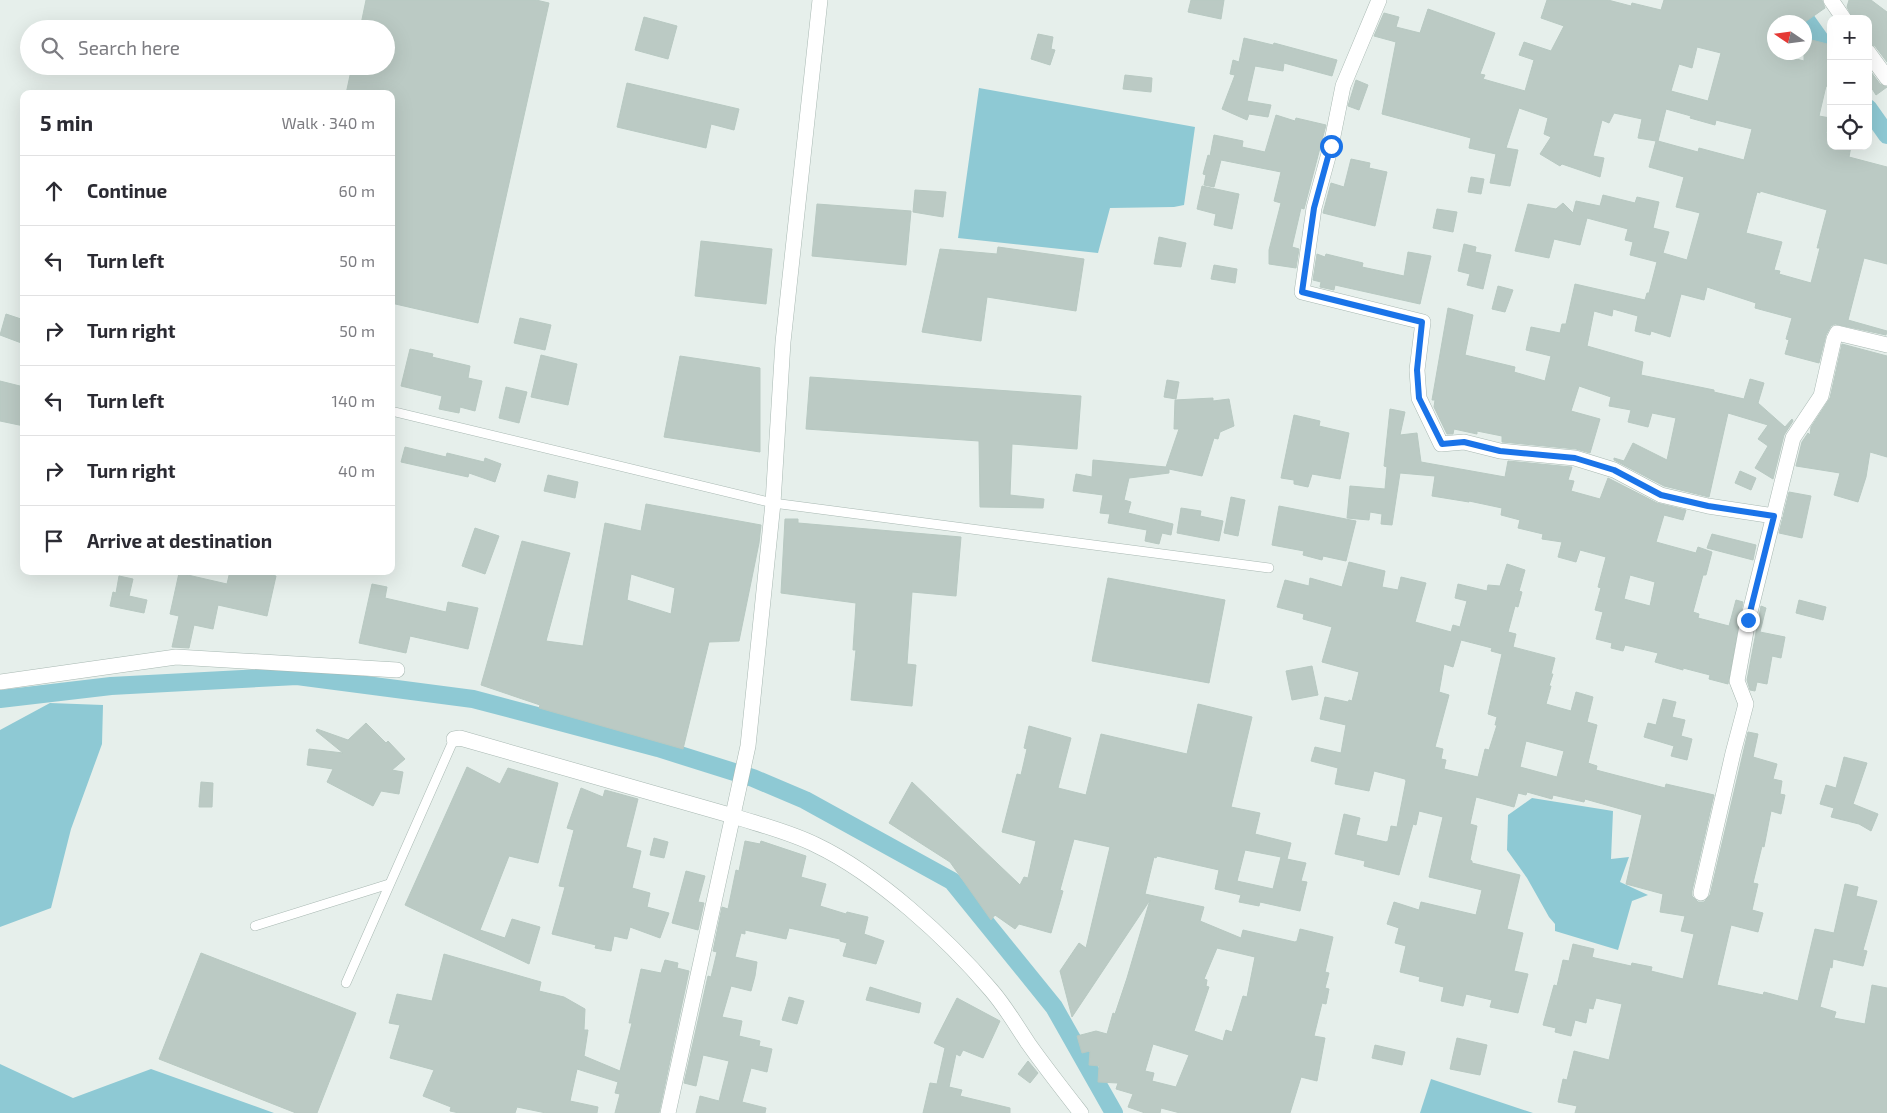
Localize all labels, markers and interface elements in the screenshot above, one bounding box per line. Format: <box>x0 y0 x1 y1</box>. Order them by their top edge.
north arrow <box>1767 15 1812 60</box>
map controls <box>1827 15 1872 150</box>
button: + <box>1827 15 1872 60</box>
search box <box>20 20 395 75</box>
icon: search <box>38 34 66 62</box>
text: Search here <box>78 36 180 59</box>
button: − <box>1827 60 1872 105</box>
button: locate <box>1827 105 1872 150</box>
text: 5 min <box>40 110 93 135</box>
text: Walk · 340 m <box>282 113 375 132</box>
route start <box>1320 135 1343 158</box>
icon: ahead <box>40 177 68 205</box>
text: Continue <box>87 179 167 202</box>
text: 60 m <box>339 181 375 200</box>
icon: left <box>40 247 68 275</box>
text: Turn left <box>87 249 164 272</box>
text: 50 m <box>339 251 375 270</box>
icon: right <box>40 317 68 345</box>
text: Turn right <box>87 319 175 342</box>
text: 50 m <box>339 321 375 340</box>
icon: left <box>40 387 68 415</box>
text: Turn left <box>87 389 164 412</box>
text: 140 m <box>332 391 375 410</box>
icon: right <box>40 457 68 485</box>
text: Turn right <box>87 459 175 482</box>
text: 40 m <box>338 461 375 480</box>
icon: arrive <box>40 527 68 555</box>
text: Arrive at destination <box>87 529 272 552</box>
route end <box>1737 609 1760 632</box>

